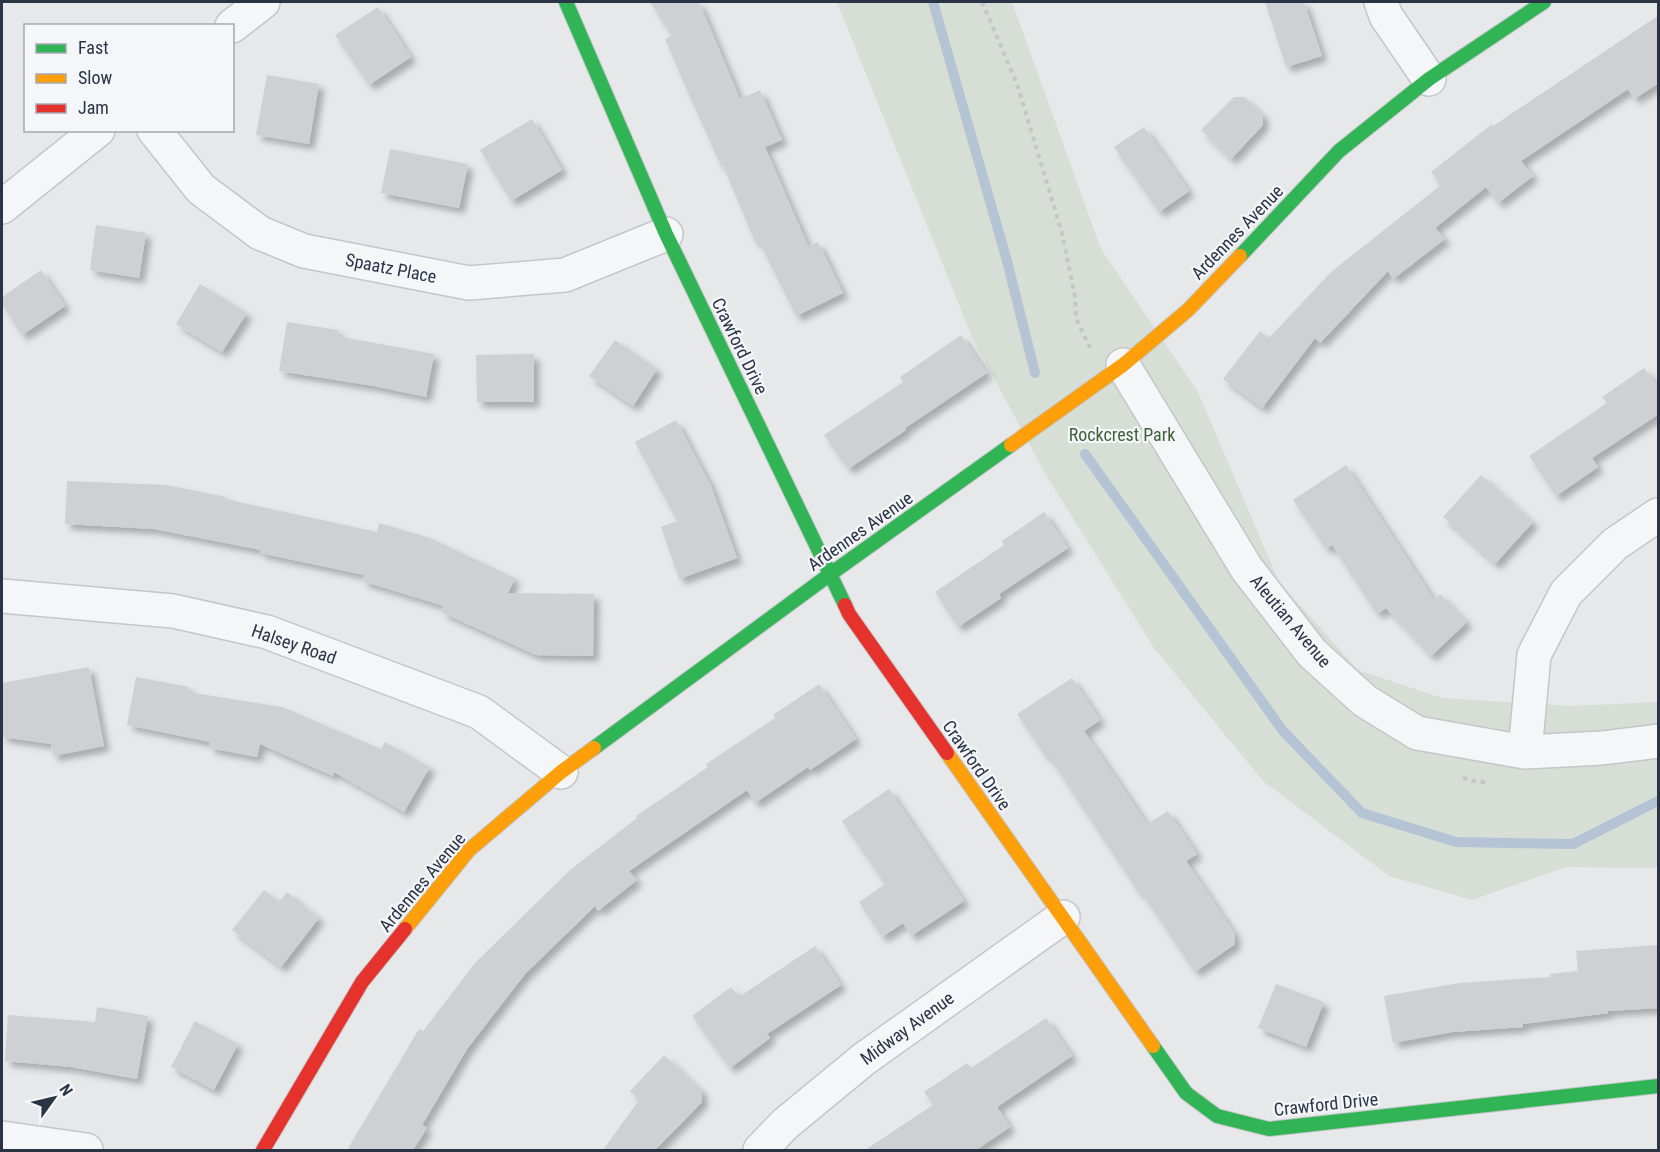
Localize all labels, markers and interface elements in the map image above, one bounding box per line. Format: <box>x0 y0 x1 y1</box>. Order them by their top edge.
legend <box>24 24 234 132</box>
text: Fast <box>78 37 109 58</box>
text: Slow <box>78 67 113 88</box>
text: Jam <box>78 97 109 118</box>
street label: Ardennes Avenue <box>1187 180 1287 284</box>
street label: Spaatz Place <box>344 249 438 287</box>
street label: Crawford Drive <box>708 294 772 398</box>
park label: Rockcrest Park <box>1069 424 1175 445</box>
street label: Ardennes Avenue <box>804 487 916 575</box>
street label: Aleutian Avenue <box>1246 570 1336 672</box>
street label: Halsey Road <box>249 620 339 668</box>
street label: Crawford Drive <box>938 716 1016 814</box>
street label: Ardennes Avenue <box>374 828 470 936</box>
street label: Midway Avenue <box>856 987 958 1069</box>
north arrow <box>24 1068 84 1128</box>
text: N <box>55 1081 77 1099</box>
street label: Crawford Drive <box>1273 1088 1379 1120</box>

